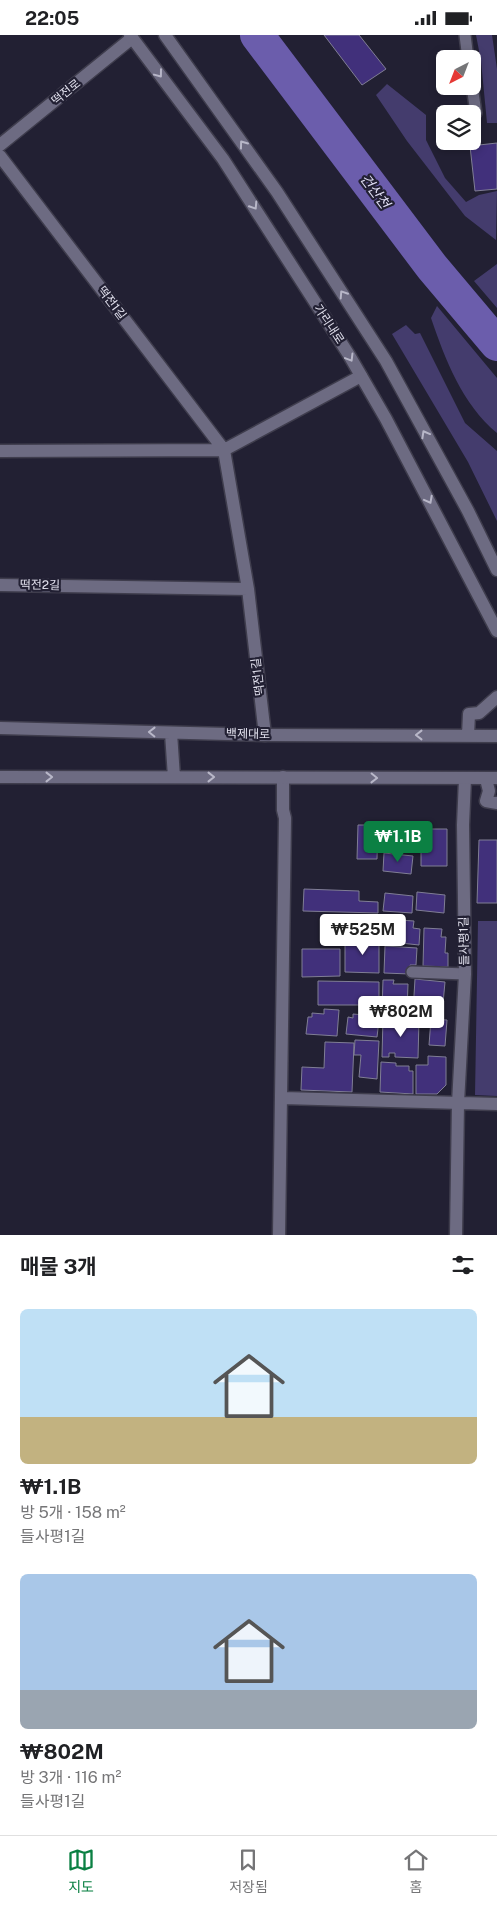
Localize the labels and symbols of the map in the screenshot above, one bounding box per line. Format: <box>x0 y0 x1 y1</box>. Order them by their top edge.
north arrow <box>436 50 481 95</box>
one-way arrow <box>153 68 162 78</box>
street label: 떡전로 <box>49 76 83 108</box>
one-way arrow <box>240 140 249 150</box>
water label: 건산천 <box>357 171 394 212</box>
one-way arrow <box>247 201 257 210</box>
street label: 떡전1길 <box>95 284 129 322</box>
one-way arrow <box>339 290 349 299</box>
street label: 가리내로 <box>311 302 347 346</box>
one-way arrow <box>344 352 354 361</box>
one-way arrow <box>422 430 432 439</box>
one-way arrow <box>423 495 433 504</box>
street label: 떡전2길 <box>20 578 60 592</box>
street label: 떡전1길 <box>249 657 267 697</box>
one-way arrow <box>148 727 156 737</box>
street label: 백제대로 <box>226 727 270 741</box>
one-way arrow <box>415 730 423 740</box>
one-way arrow <box>45 772 53 782</box>
one-way arrow <box>208 772 215 782</box>
one-way arrow <box>370 773 378 783</box>
pin: ₩1.1B <box>363 821 433 863</box>
pin: ₩525M <box>328 913 398 956</box>
street label: 들사평1길 <box>457 916 471 966</box>
pin: ₩802M <box>366 995 436 1038</box>

